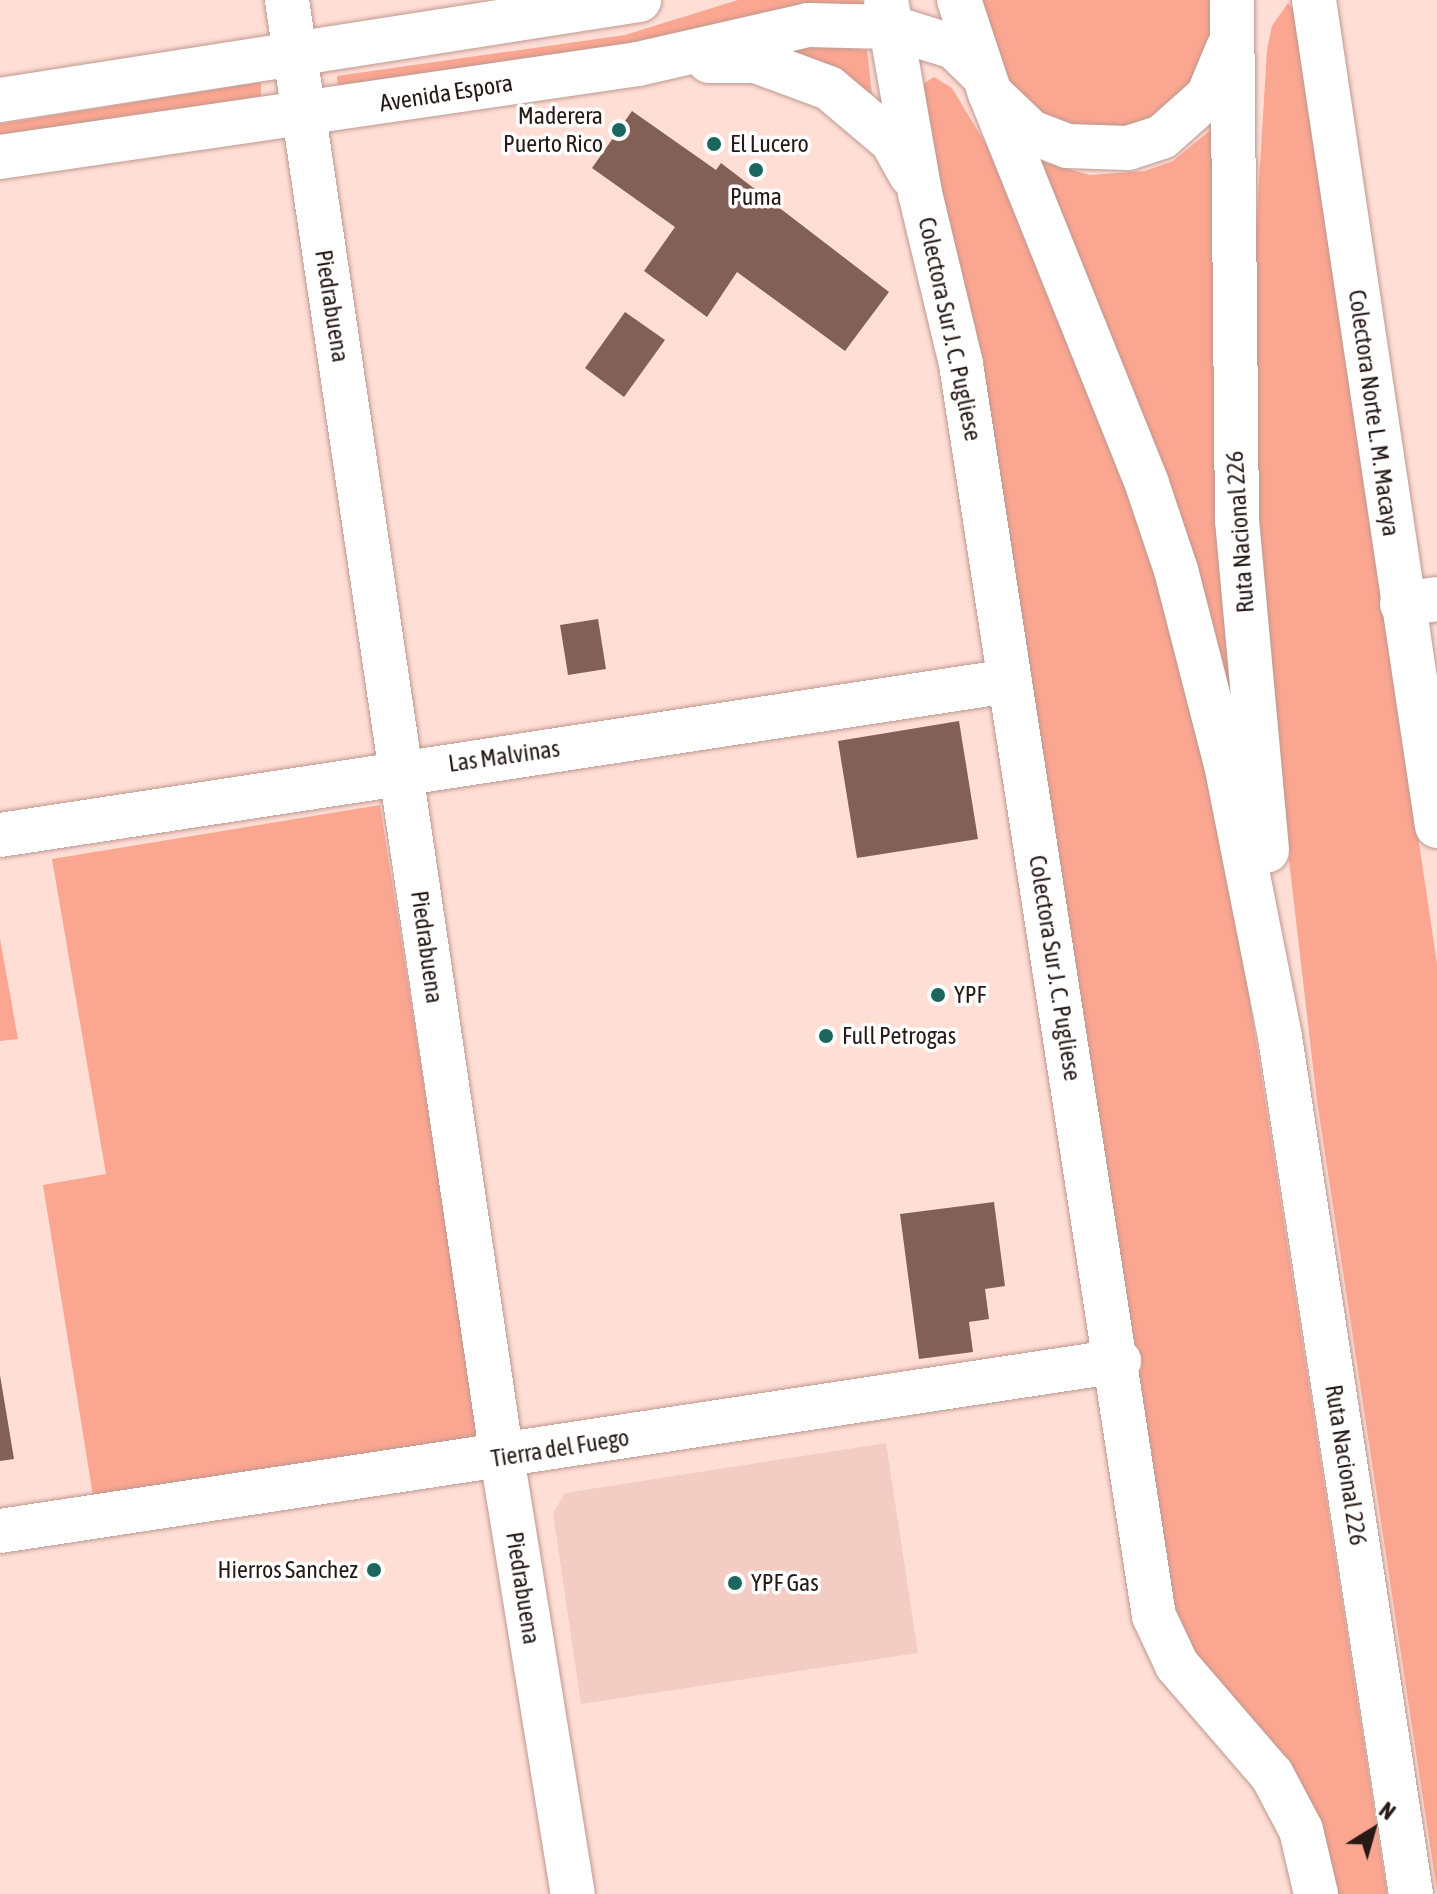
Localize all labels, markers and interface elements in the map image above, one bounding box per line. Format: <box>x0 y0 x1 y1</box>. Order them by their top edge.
street label: Avenida Espora <box>377 68 515 118</box>
place label: Maderera Puerto Rico <box>503 102 603 158</box>
marker: Maderera Puerto Rico <box>610 121 628 139</box>
place label: El Lucero <box>730 130 809 158</box>
marker: El Lucero <box>705 135 723 153</box>
marker: Puma <box>747 161 765 179</box>
place label: Puma <box>730 183 782 211</box>
street label: Colectora Sur J. C. Pugliese <box>912 215 988 443</box>
street label: Piedrabuena <box>309 248 355 364</box>
street label: Colectora Norte L. M. Macaya <box>1342 288 1406 538</box>
street label: Ruta Nacional 226 <box>1220 450 1260 614</box>
street label: Las Malvinas <box>446 734 562 778</box>
street label: Colectora Sur J. C. Pugliese <box>1023 853 1087 1083</box>
street label: Piedrabuena <box>405 889 449 1005</box>
place label: YPF <box>954 981 986 1009</box>
marker: YPF <box>929 986 947 1004</box>
place label: Full Petrogas <box>842 1022 956 1050</box>
marker: Full Petrogas <box>817 1027 835 1045</box>
street label: Ruta Nacional 226 <box>1319 1383 1373 1547</box>
street label: Tierra del Fuego <box>489 1423 631 1473</box>
street label: Piedrabuena <box>500 1530 546 1646</box>
place label: Hierros Sanchez <box>218 1556 358 1584</box>
marker: Hierros Sanchez <box>365 1561 383 1579</box>
place label: YPF Gas <box>751 1569 819 1597</box>
marker: YPF Gas <box>726 1574 744 1592</box>
north arrow <box>1333 1790 1413 1870</box>
text: N <box>1374 1797 1400 1825</box>

